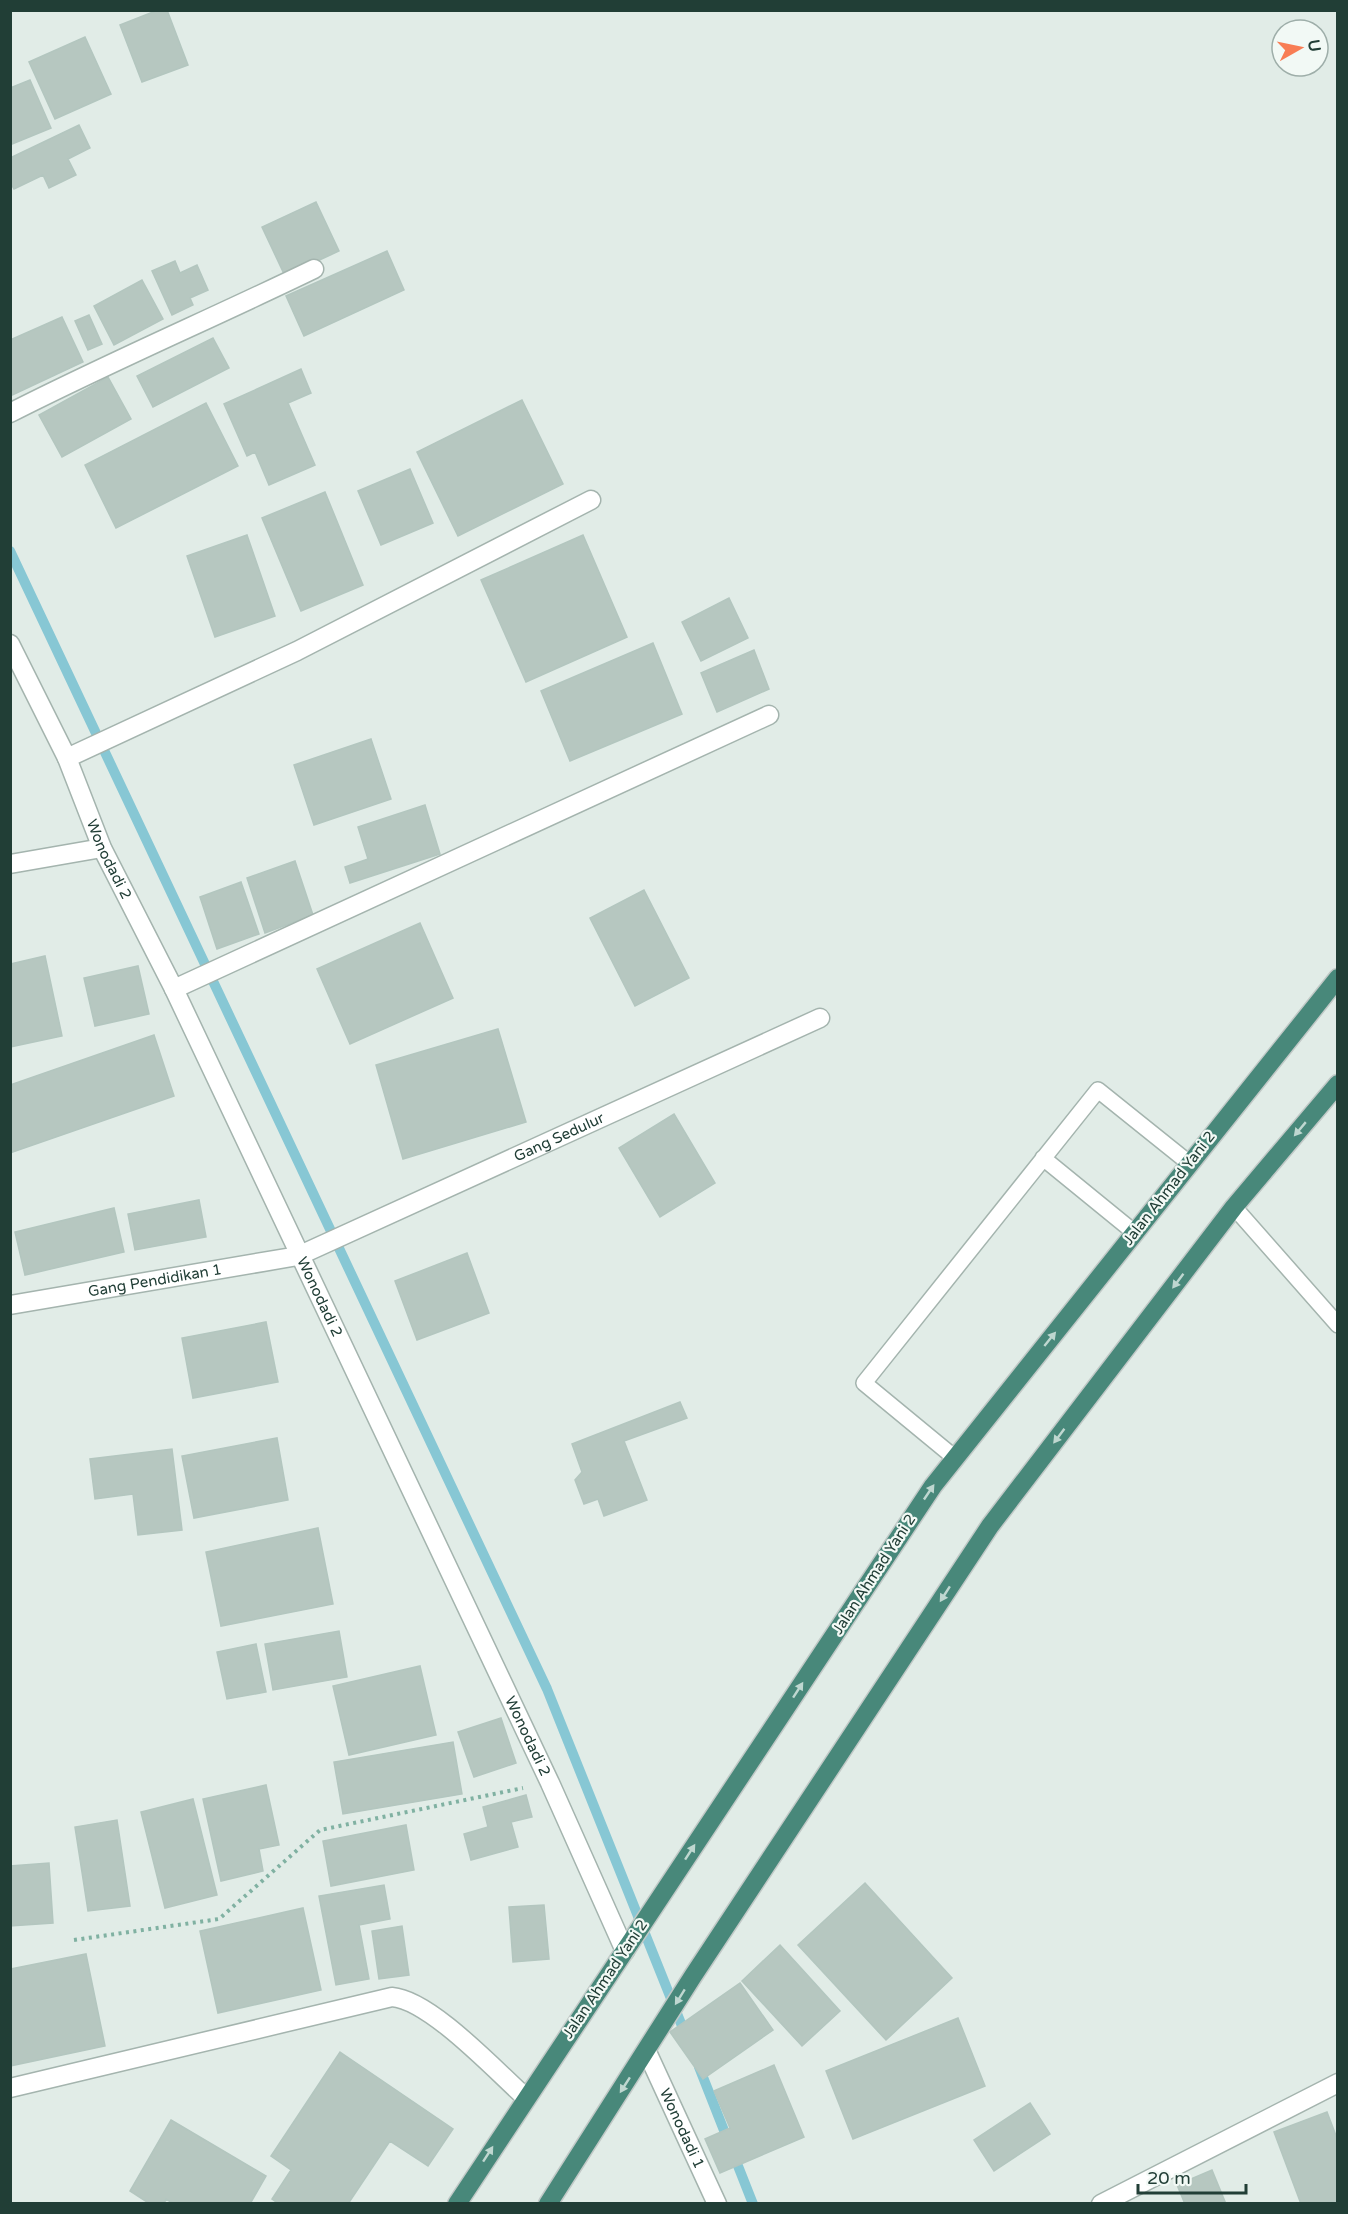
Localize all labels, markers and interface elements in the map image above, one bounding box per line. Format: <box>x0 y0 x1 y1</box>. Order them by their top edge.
north arrow <box>1270 18 1330 78</box>
text: U <box>1303 38 1325 53</box>
street label: Wonodadi 2 <box>83 817 136 902</box>
street label: Gang Sedulur <box>511 1109 607 1165</box>
one-way arrow <box>1294 1121 1307 1136</box>
street label: Jalan Ahmad Yani 2 <box>1119 1128 1219 1248</box>
street label: Wonodadi 2 <box>293 1254 346 1340</box>
street label: Gang Pendidikan 1 <box>87 1260 223 1301</box>
one-way arrow <box>1172 1273 1184 1288</box>
one-way arrow <box>1043 1331 1056 1347</box>
one-way arrow <box>1054 1428 1066 1443</box>
one-way arrow <box>923 1484 934 1500</box>
street label: Jalan Ahmad Yani 2 <box>828 1511 920 1637</box>
one-way arrow <box>940 1586 951 1602</box>
one-way arrow <box>792 1682 804 1698</box>
street label: Wonodadi 2 <box>501 1693 554 1779</box>
one-way arrow <box>685 1844 696 1861</box>
street label: Jalan Ahmad Yani 2 <box>559 1916 651 2042</box>
one-way arrow <box>674 1989 685 2005</box>
one-way arrow <box>620 2077 631 2093</box>
street label: Wonodadi 1 <box>656 2085 708 2171</box>
one-way arrow <box>483 2146 494 2162</box>
scale bar <box>1138 2157 1246 2195</box>
text: 20 m <box>1147 2167 1191 2189</box>

